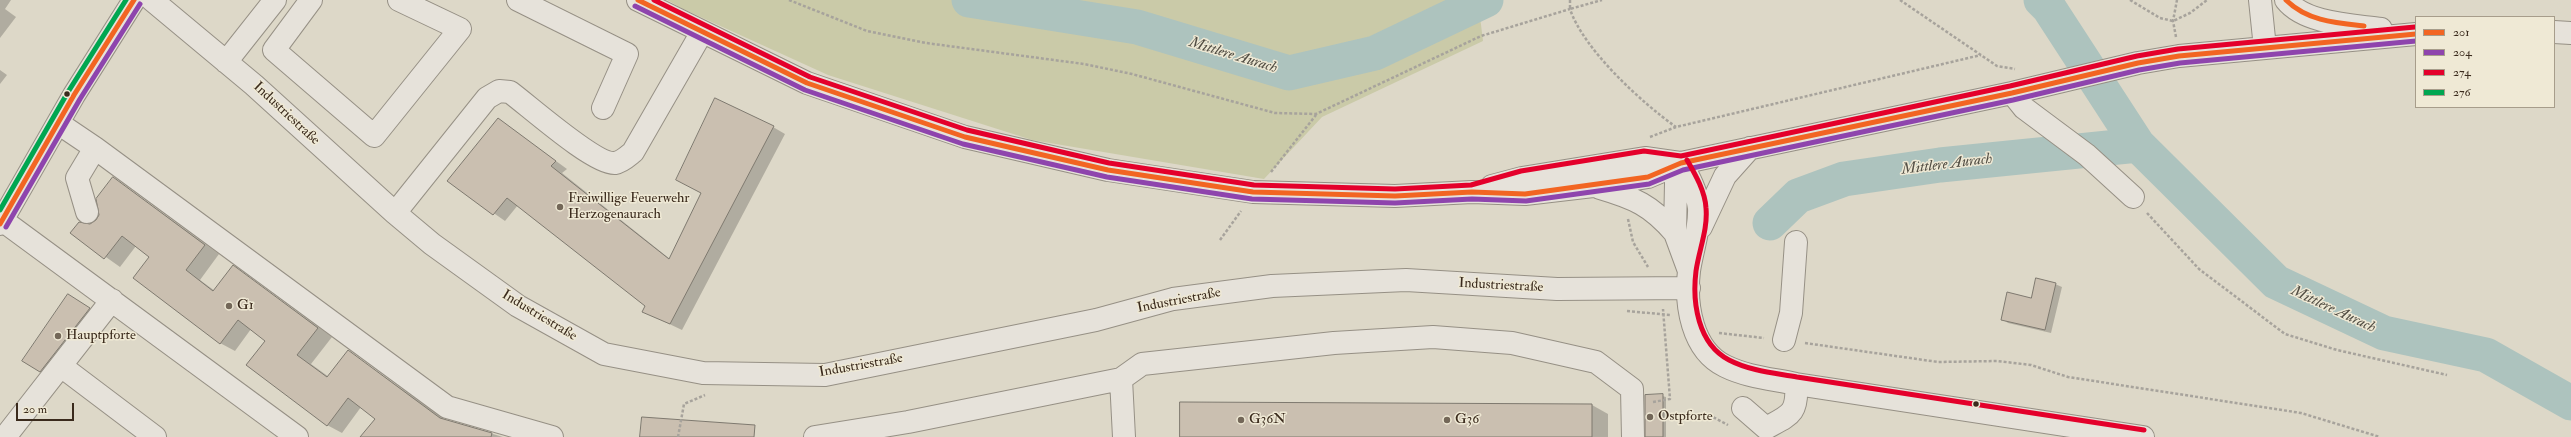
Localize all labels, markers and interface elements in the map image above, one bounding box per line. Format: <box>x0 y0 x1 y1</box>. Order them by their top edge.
legend <box>2415 16 2555 108</box>
text: 201 <box>2453 25 2469 40</box>
water label: Mittlere Aurach <box>1187 34 1279 78</box>
text: 204 <box>2453 45 2472 60</box>
text: 274 <box>2453 65 2471 80</box>
street label: Industriestraße <box>249 79 323 149</box>
text: 276 <box>2453 85 2471 100</box>
unlabelled marker <box>62 89 72 99</box>
water label: Mittlere Aurach <box>1901 151 1993 179</box>
place label: Freiwillige Feuerwehr Herzogenaurach <box>568 191 690 224</box>
marker: Freiwillige Feuerwehr Herzogenaurach <box>555 202 565 212</box>
street label: Industriestraße <box>1458 275 1544 297</box>
water label: Mittlere Aurach <box>2288 283 2378 337</box>
street label: Industriestraße <box>1136 285 1222 317</box>
street label: Industriestraße <box>498 287 580 345</box>
place label: G1 <box>237 298 254 314</box>
marker: G1 <box>224 301 234 311</box>
place label: Hauptpforte <box>66 328 136 344</box>
marker: Hauptpforte <box>53 331 63 341</box>
street label: Industriestraße <box>818 350 904 382</box>
scale bar <box>18 395 76 421</box>
unlabelled marker <box>1971 399 1981 409</box>
text: 20 m <box>23 402 47 417</box>
place label: Ostpforte <box>1658 409 1713 425</box>
place label: G36N <box>1249 412 1286 428</box>
place label: G36 <box>1455 412 1479 428</box>
marker: Ostpforte <box>1645 412 1655 422</box>
marker: G36N <box>1236 415 1246 425</box>
marker: G36 <box>1442 415 1452 425</box>

